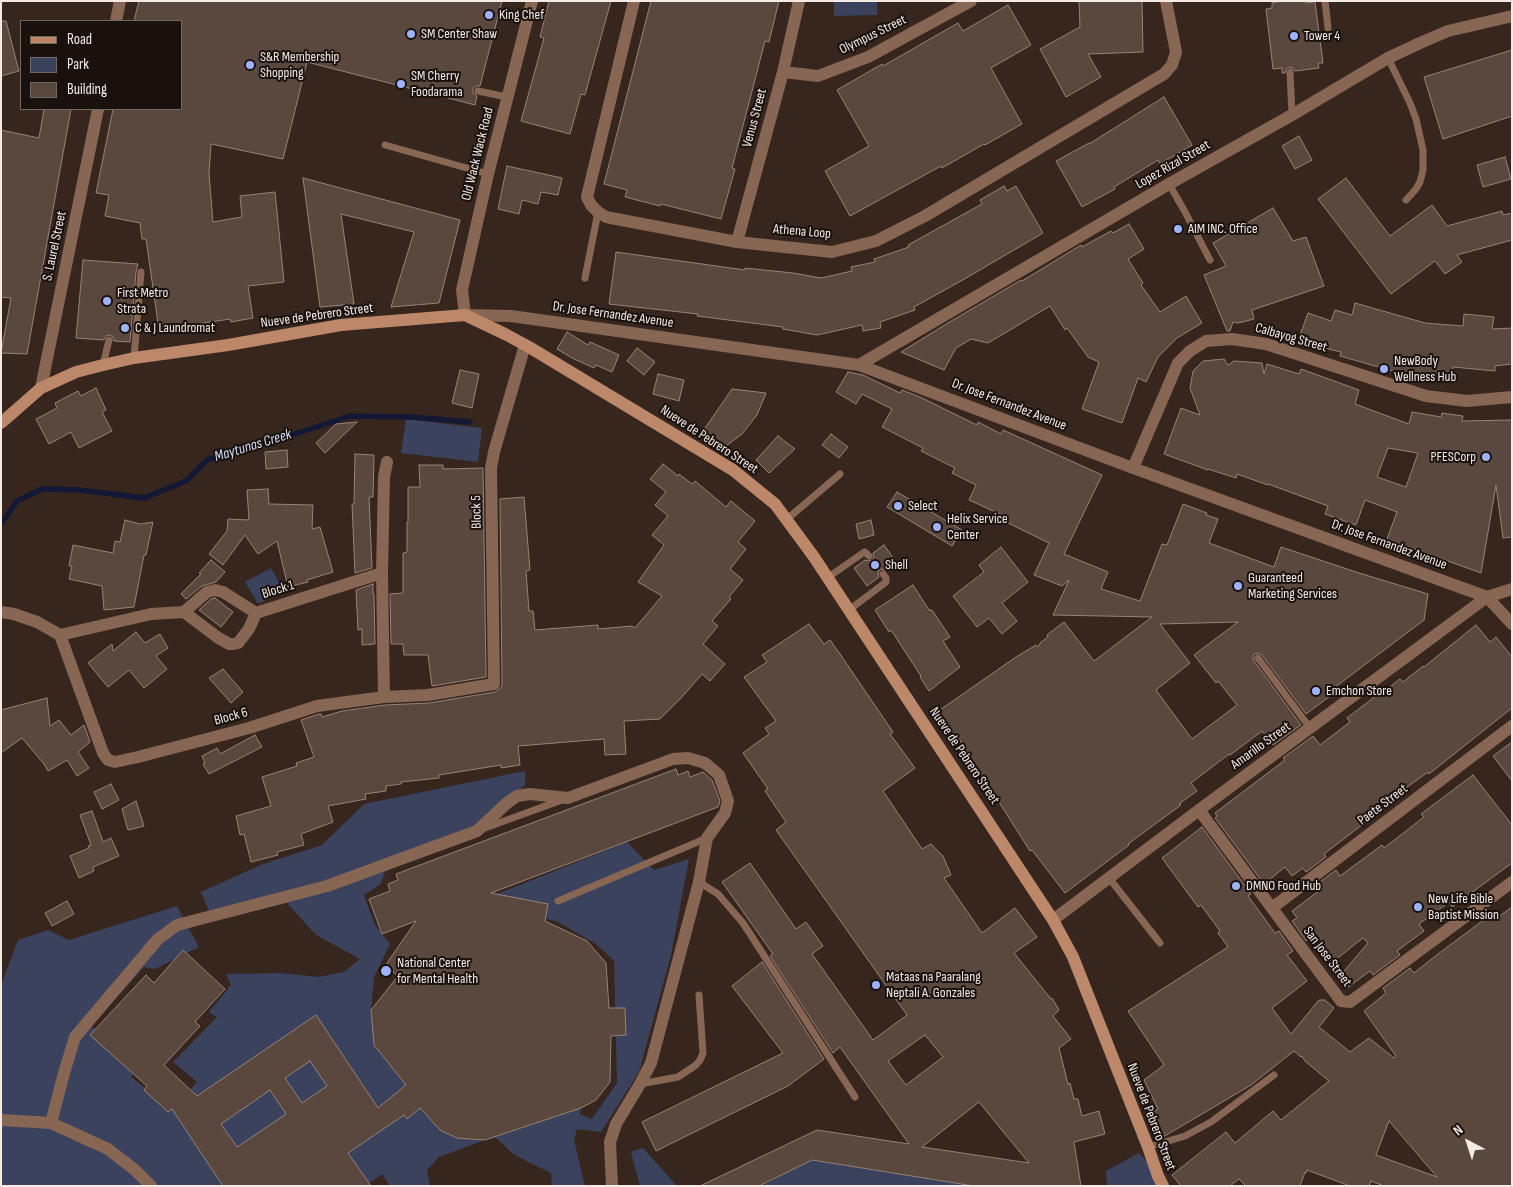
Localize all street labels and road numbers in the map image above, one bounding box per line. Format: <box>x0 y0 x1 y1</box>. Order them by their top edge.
street label: Olympus Street <box>837 12 909 58</box>
street label: Venus Street <box>739 87 771 149</box>
street label: Old Wack Wack Road <box>458 106 498 202</box>
street label: Lopez Rizal Street <box>1133 137 1213 193</box>
street label: S. Laurel Street <box>39 209 71 283</box>
street label: Athena Loop <box>772 221 832 243</box>
street label: Dr. Jose Fernandez Avenue <box>552 298 674 332</box>
street label: Nueve de Pebrero Street <box>260 300 374 332</box>
street label: Calbayog Street <box>1253 320 1329 356</box>
street label: Dr. Jose Fernandez Avenue <box>949 375 1069 435</box>
street label: Nueve de Pebrero Street <box>657 402 761 478</box>
street label: Block 5 <box>468 495 486 529</box>
street label: Dr. Jose Fernandez Avenue <box>1329 516 1449 574</box>
street label: Block 1 <box>260 577 296 603</box>
street label: Block 6 <box>212 704 250 730</box>
street label: Nueve de Pebrero Street <box>925 704 1003 808</box>
street label: Amarillo Street <box>1228 719 1294 773</box>
street label: Paete Street <box>1355 781 1411 829</box>
street label: San Jose Street <box>1299 924 1355 990</box>
street label: Nueve de Pebrero Street <box>1123 1061 1179 1173</box>

